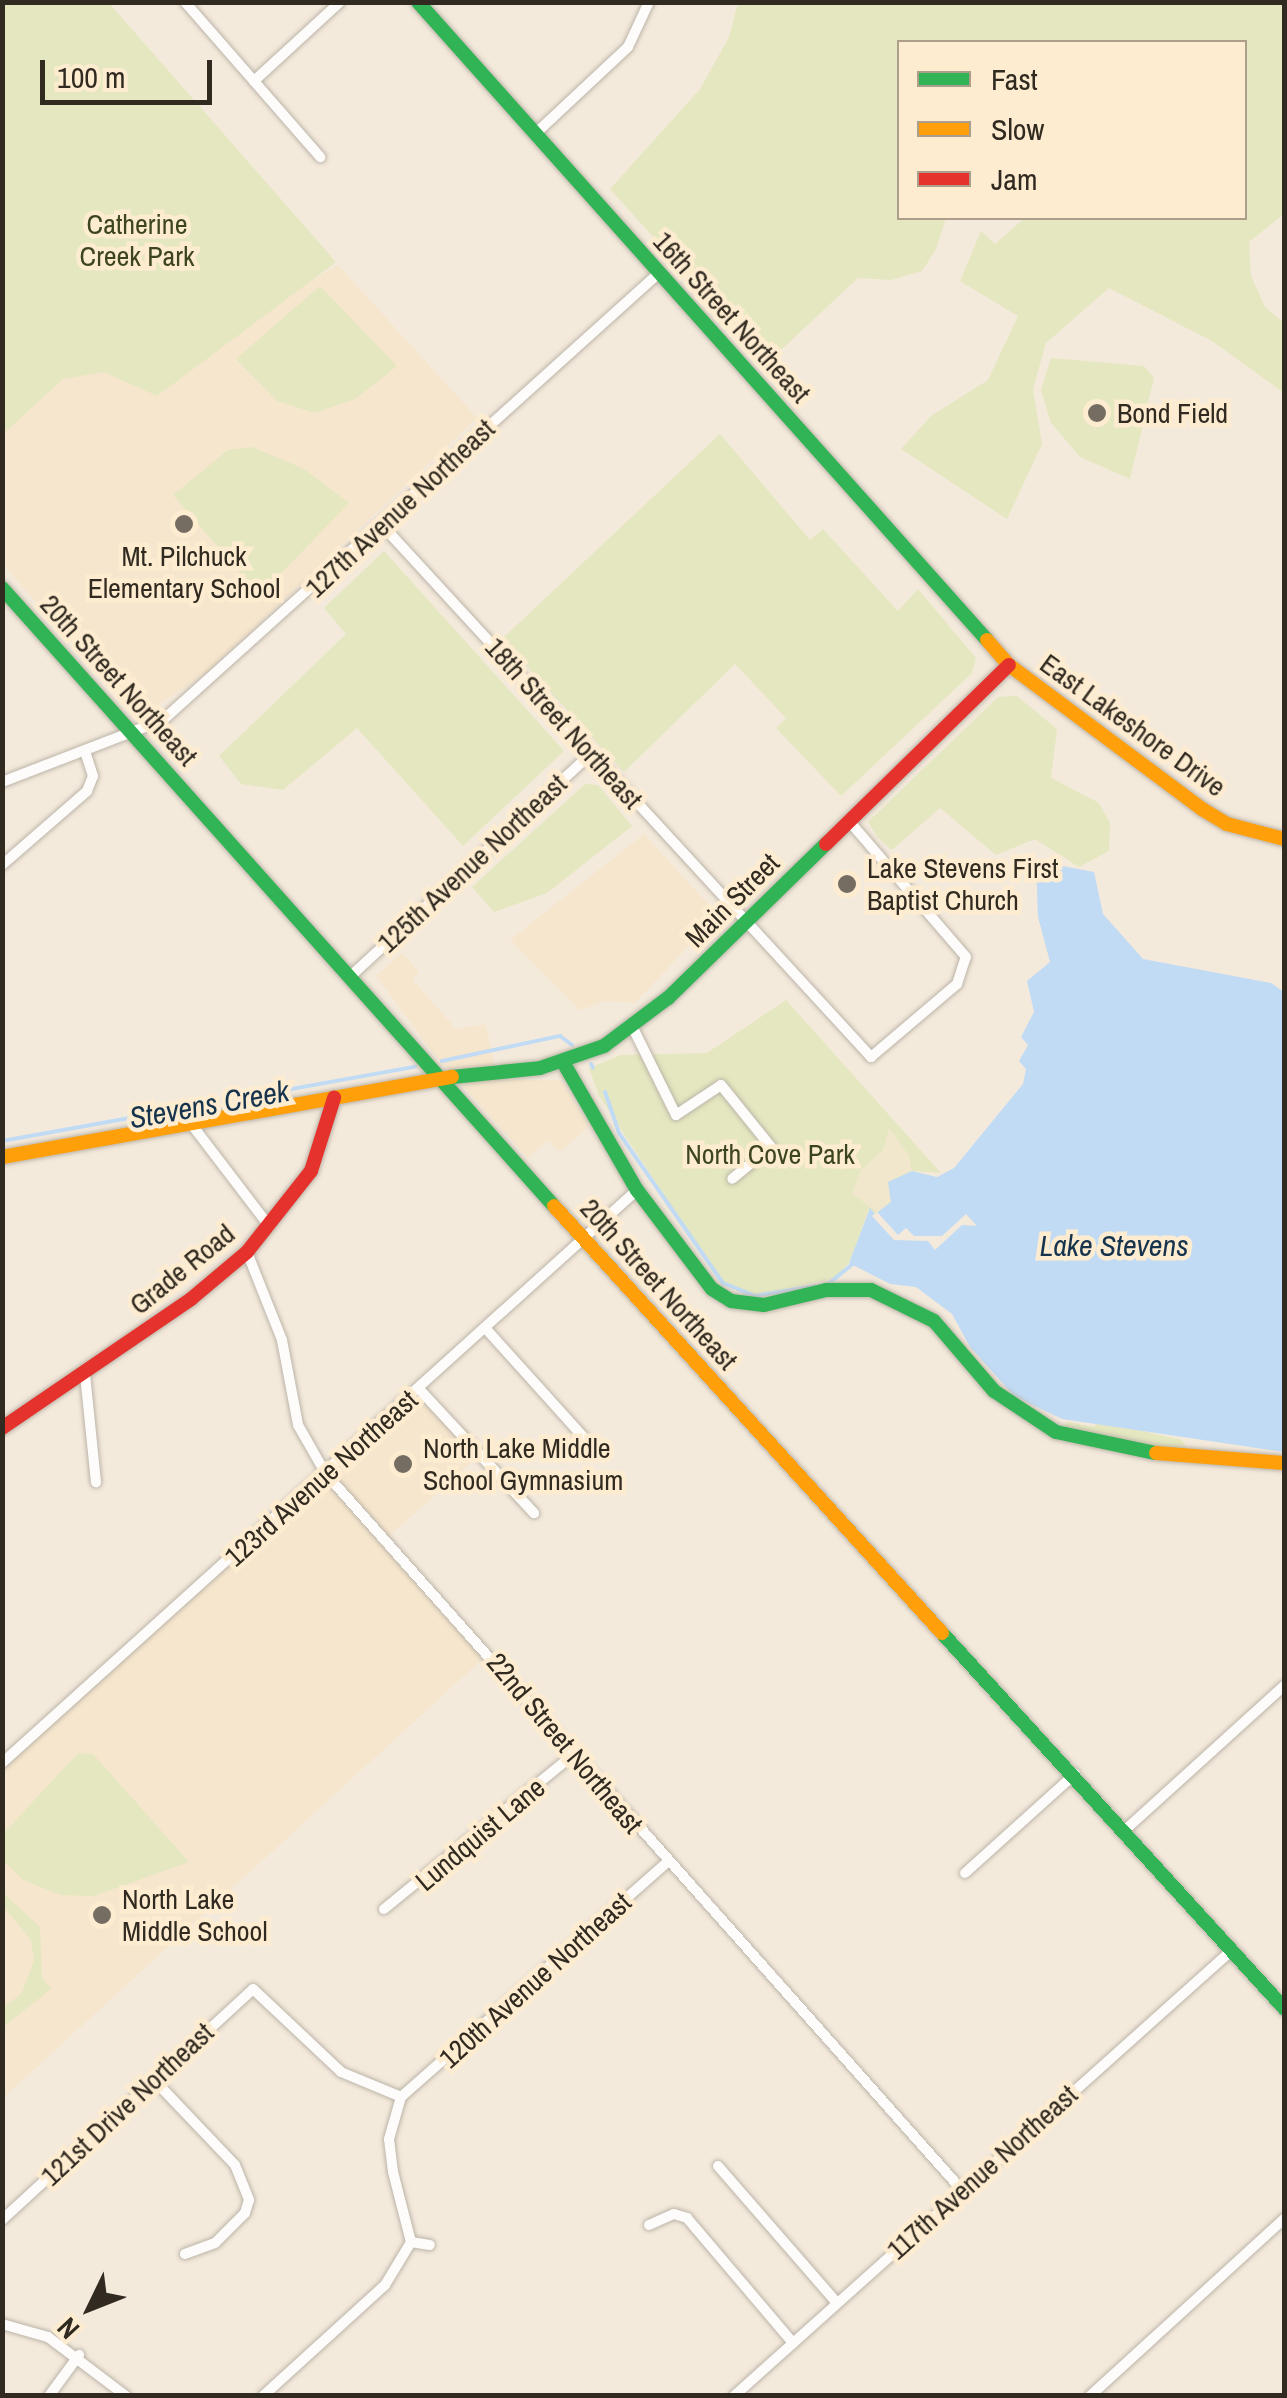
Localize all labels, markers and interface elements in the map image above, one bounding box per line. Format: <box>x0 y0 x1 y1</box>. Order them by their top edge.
scale bar <box>45 40 218 102</box>
legend <box>897 40 1247 220</box>
text: 100 m <box>57 57 125 97</box>
text: Fast <box>991 59 1038 99</box>
text: Slow <box>991 109 1044 149</box>
text: Jam <box>991 159 1037 199</box>
park label: Catherine Creek Park <box>80 207 194 273</box>
street label: 16th Street Northeast <box>646 225 818 409</box>
place label: Bond Field <box>1117 396 1228 430</box>
marker: Bond Field <box>1086 402 1108 424</box>
street label: 127th Avenue Northeast <box>298 411 502 605</box>
marker: Mt. Pilchuck Elementary School <box>173 513 195 535</box>
place label: Mt. Pilchuck Elementary School <box>88 539 280 605</box>
street label: 20th Street Northeast <box>33 588 205 772</box>
street label: 18th Street Northeast <box>478 631 650 815</box>
street label: East Lakeshore Drive <box>1034 647 1232 803</box>
street label: 125th Avenue Northeast <box>370 766 574 960</box>
street label: Main Street <box>678 846 786 954</box>
place label: Lake Stevens First Baptist Church <box>867 851 1058 917</box>
marker: Lake Stevens First Baptist Church <box>836 873 858 895</box>
water label: Stevens Creek <box>126 1072 292 1136</box>
park label: North Cove Park <box>685 1137 855 1171</box>
street label: 20th Street Northeast <box>573 1192 745 1376</box>
street label: Grade Road <box>123 1217 241 1321</box>
water label: Lake Stevens <box>1039 1227 1189 1263</box>
street label: 123rd Avenue Northeast <box>217 1382 425 1574</box>
place label: North Lake Middle School Gymnasium <box>423 1431 623 1497</box>
marker: North Lake Middle School Gymnasium <box>392 1453 414 1475</box>
street label: 22nd Street Northeast <box>480 1646 650 1840</box>
street label: Lundquist Lane <box>409 1770 551 1898</box>
place label: North Lake Middle School <box>122 1882 267 1948</box>
street label: 120th Avenue Northeast <box>432 1885 638 2075</box>
marker: North Lake Middle School <box>91 1904 113 1926</box>
street label: 121st Drive Northeast <box>34 2016 220 2192</box>
street label: 117th Avenue Northeast <box>880 2077 1084 2267</box>
north arrow <box>40 2258 140 2358</box>
text: N <box>49 2309 88 2347</box>

